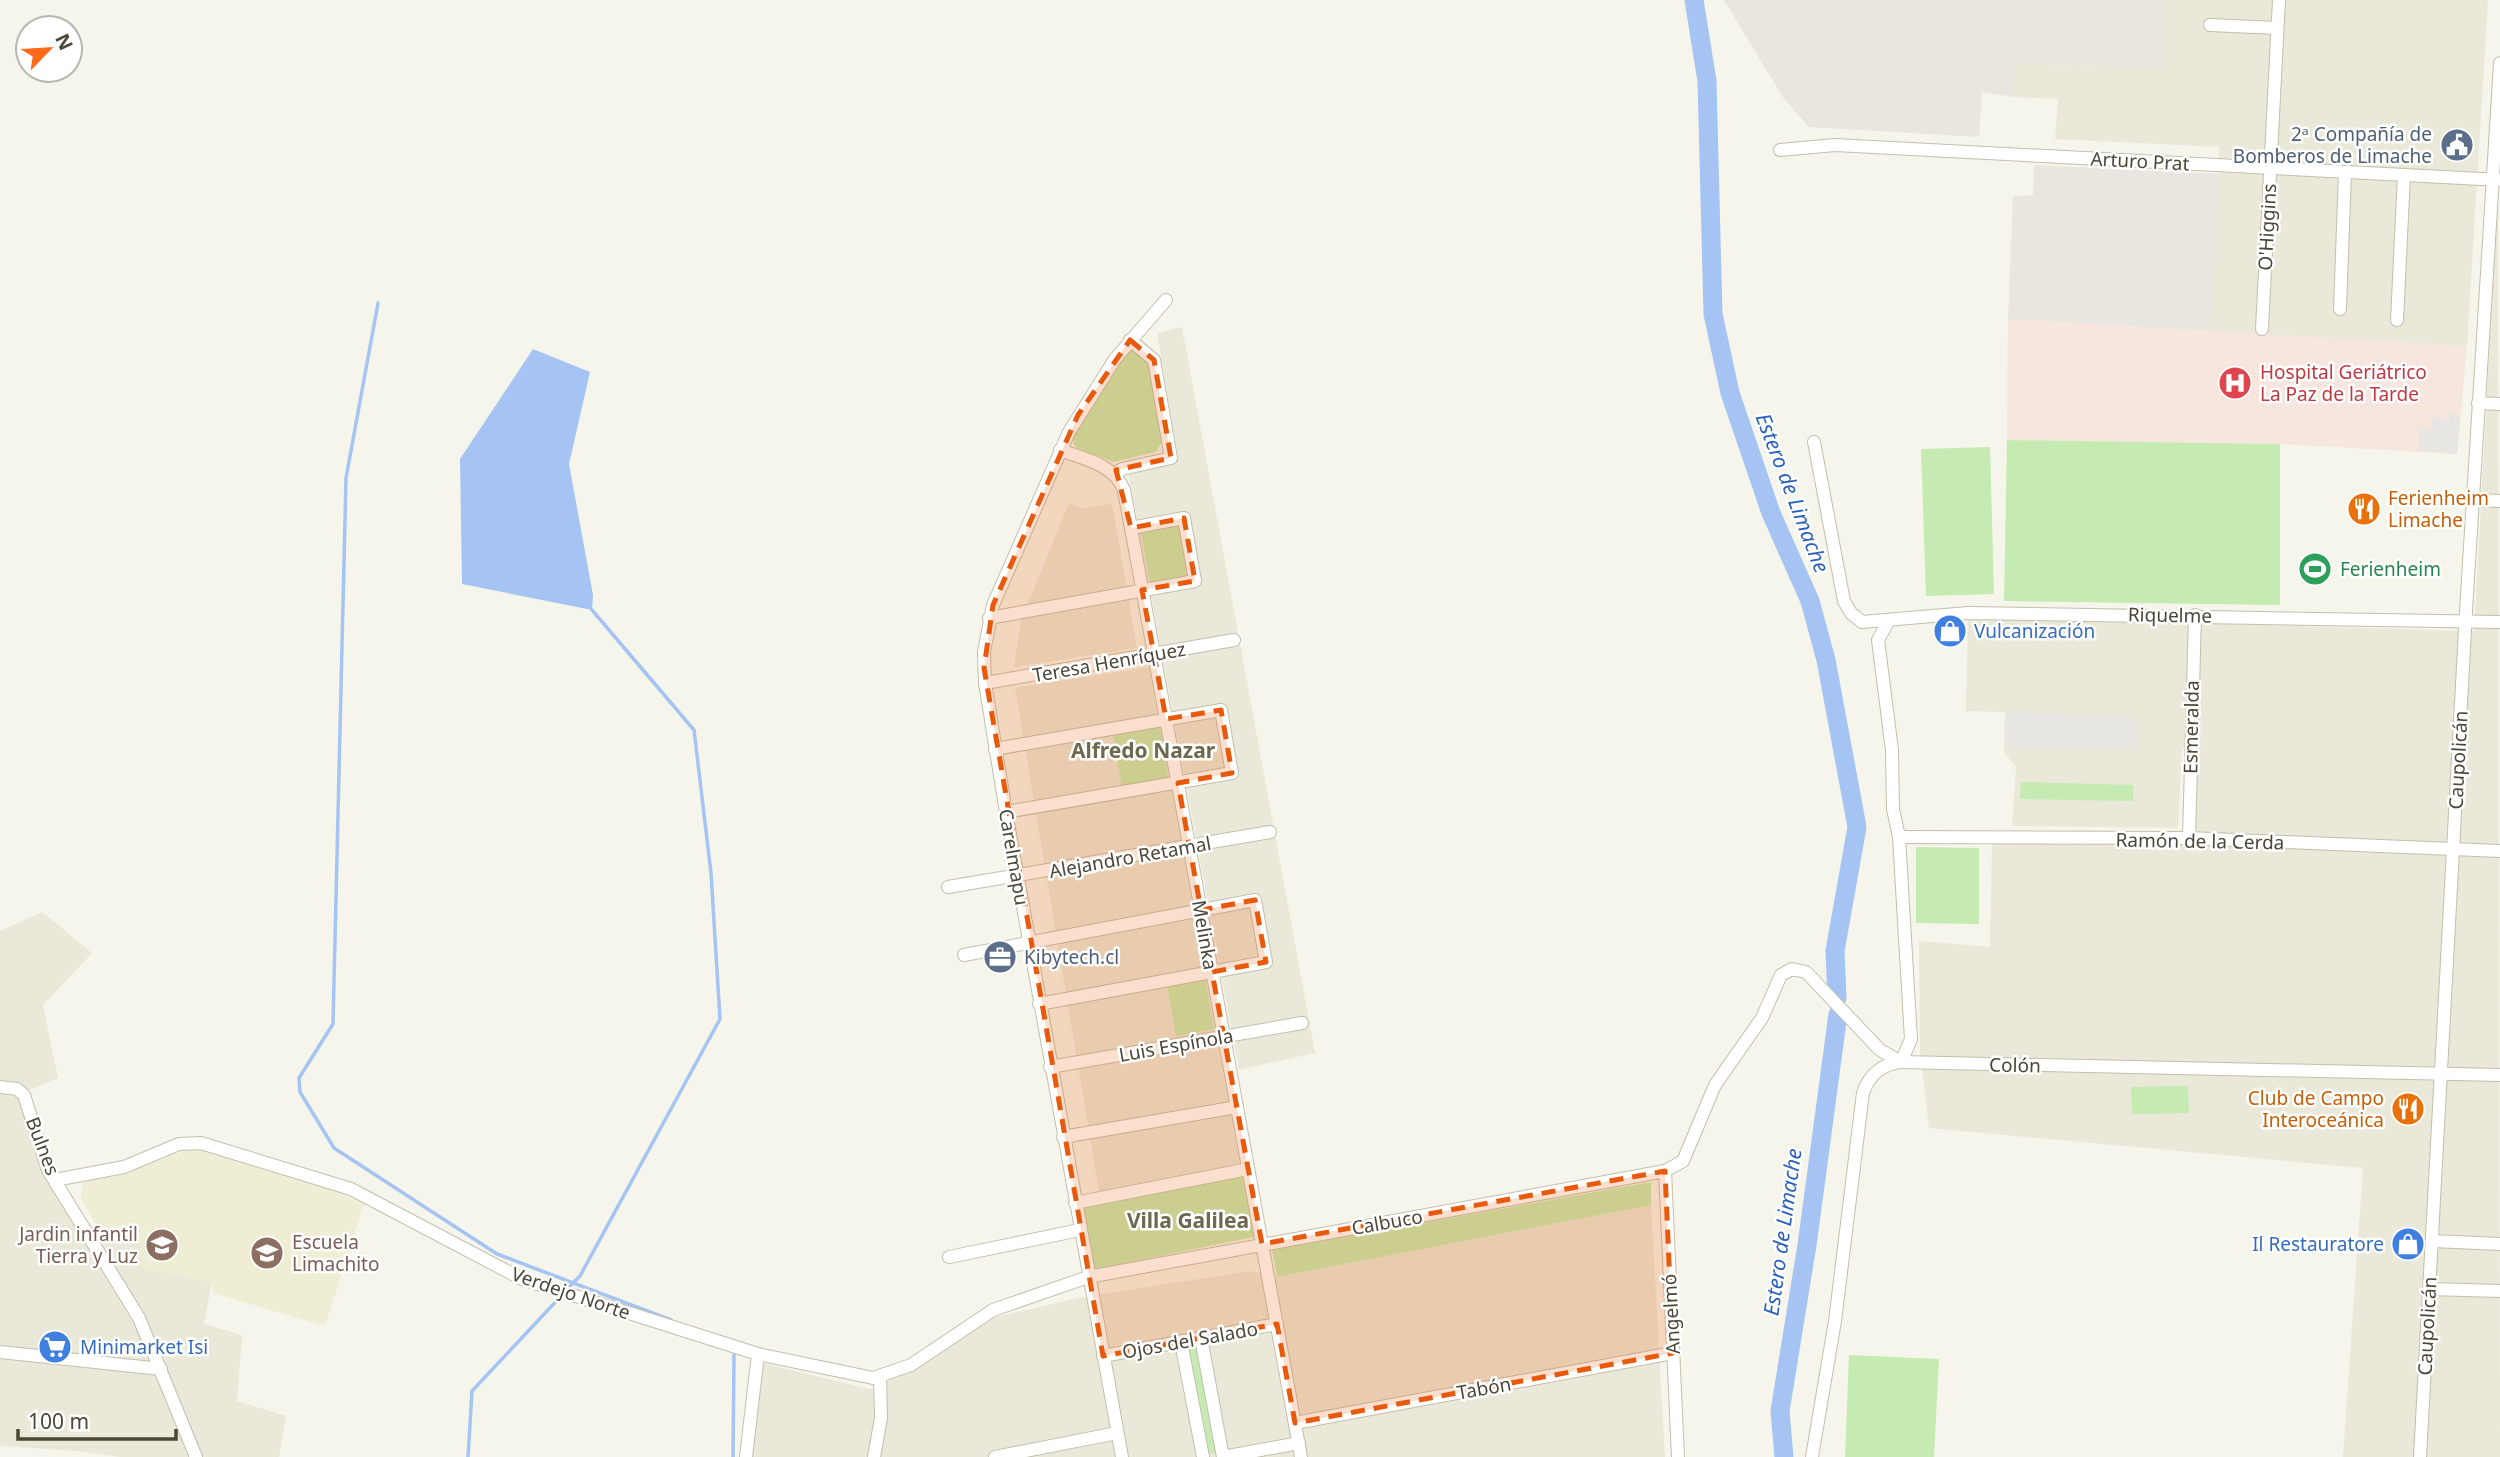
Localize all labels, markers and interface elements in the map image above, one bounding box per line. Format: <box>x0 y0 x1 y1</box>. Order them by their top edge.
north arrow <box>14 14 84 84</box>
text: N <box>49 29 79 54</box>
place label: 2ᵃ Compañía de Bomberos de Limache <box>2233 121 2432 169</box>
public building icon: 2ᵃ Compañía de Bomberos de Limache <box>2438 126 2476 164</box>
street label: Arturo Prat <box>2090 145 2190 177</box>
street label: O'Higgins <box>2252 183 2282 271</box>
place label: Hospital Geriátrico La Paz de la Tarde <box>2260 359 2427 407</box>
hospital icon: Hospital Geriátrico La Paz de la Tarde <box>2216 364 2254 402</box>
water label: Estero de Limache <box>1750 409 1836 576</box>
place label: Ferienheim Limache <box>2388 485 2489 533</box>
restaurant icon: Ferienheim Limache <box>2345 490 2383 528</box>
sports icon: Ferienheim <box>2296 550 2334 588</box>
place label: Ferienheim <box>2340 556 2441 582</box>
street label: Riquelme <box>2128 601 2212 629</box>
shop icon: Vulcanización <box>1931 612 1969 650</box>
place label: Vulcanización <box>1974 618 2095 644</box>
street label: Teresa Henríquez <box>1030 636 1188 688</box>
street label: Esmeralda <box>2177 680 2205 774</box>
street label: Caupolicán <box>2442 710 2474 810</box>
district label: Alfredo Nazar <box>1071 736 1216 764</box>
street label: Carelmapu <box>993 807 1035 907</box>
street label: Ramón de la Cerda <box>2115 827 2285 855</box>
street label: Alejandro Retamal <box>1047 830 1213 884</box>
street label: Melinka <box>1186 898 1224 972</box>
office icon: Kibytech.cl <box>981 938 1019 976</box>
place label: Kibytech.cl <box>1024 944 1119 970</box>
street label: Luis Espínola <box>1117 1022 1235 1068</box>
street label: Colón <box>1989 1052 2041 1078</box>
place label: Club de Campo Interoceánica <box>2248 1085 2384 1133</box>
restaurant icon: Club de Campo Interoceánica <box>2389 1090 2427 1128</box>
street label: Bulnes <box>20 1113 66 1179</box>
water label: Estero de Limache <box>1756 1146 1808 1317</box>
street label: Calbuco <box>1349 1203 1425 1241</box>
district label: Villa Galilea <box>1127 1206 1249 1234</box>
place label: Jardin infantil Tierra y Luz <box>17 1221 138 1269</box>
shop icon: Il Restauratore <box>2389 1225 2427 1263</box>
school or university icon: Jardin infantil Tierra y Luz <box>143 1226 181 1264</box>
place label: Escuela Limachito <box>292 1229 379 1277</box>
place label: Il Restauratore <box>2252 1231 2384 1257</box>
school or university icon: Escuela Limachito <box>248 1234 286 1272</box>
street label: Verdejo Norte <box>508 1260 634 1326</box>
street label: Angelmó <box>1656 1273 1686 1355</box>
street label: Caupolicán <box>2411 1276 2443 1376</box>
street label: Ojos del Salado <box>1120 1315 1260 1365</box>
supermarket icon: Minimarket Isi <box>36 1328 74 1366</box>
place label: Minimarket Isi <box>80 1334 208 1360</box>
street label: Tabón <box>1455 1370 1513 1406</box>
scale bar <box>18 1398 175 1442</box>
text: 100 m <box>28 1407 89 1435</box>

